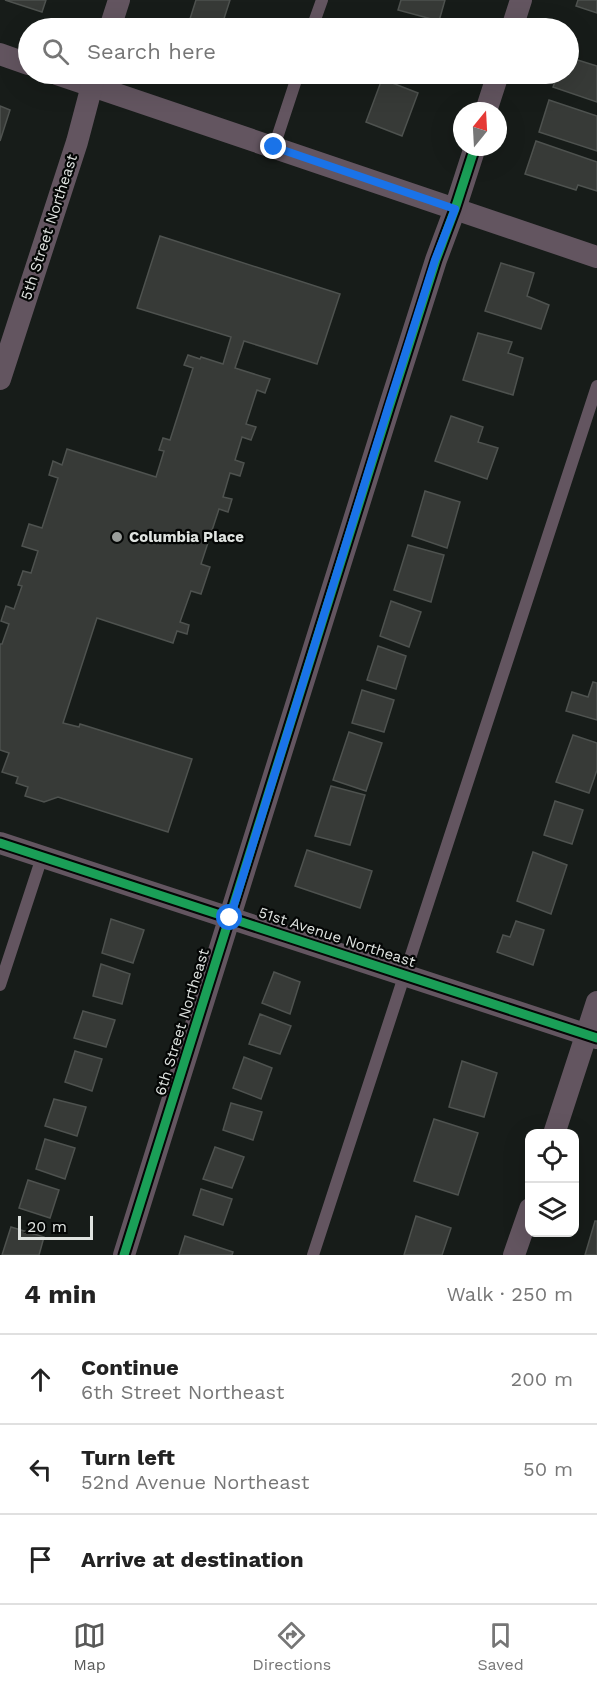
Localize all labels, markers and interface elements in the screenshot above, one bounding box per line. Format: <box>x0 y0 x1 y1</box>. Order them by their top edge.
search box <box>18 18 579 84</box>
icon: search <box>39 35 72 68</box>
text: Search here <box>87 39 216 64</box>
north arrow <box>453 102 507 156</box>
route end <box>260 133 286 159</box>
street label: 5th Street Northeast <box>17 151 81 302</box>
place label: Columbia Place <box>129 528 244 546</box>
marker: Columbia Place <box>110 530 124 544</box>
street label: 51st Avenue Northeast <box>256 903 418 971</box>
route start <box>216 904 242 930</box>
street label: 6th Street Northeast <box>151 946 213 1098</box>
map controls <box>525 1129 579 1237</box>
button: locate <box>525 1129 579 1183</box>
button: layers <box>525 1183 579 1237</box>
scale bar <box>18 1213 93 1240</box>
text: 20 m <box>27 1217 67 1236</box>
text: 4 min <box>24 1279 96 1309</box>
text: Walk · 250 m <box>446 1282 573 1306</box>
text: Continue <box>81 1355 179 1380</box>
icon: ahead <box>24 1363 57 1396</box>
text: 200 m <box>511 1367 573 1391</box>
text: 6th Street Northeast <box>81 1380 284 1404</box>
text: Turn left <box>81 1445 175 1470</box>
icon: left <box>24 1453 57 1486</box>
text: 50 m <box>523 1457 573 1481</box>
text: 52nd Avenue Northeast <box>81 1470 309 1494</box>
icon: arrive <box>24 1543 57 1576</box>
text: Arrive at destination <box>81 1547 304 1572</box>
tab: Map <box>73 1619 106 1674</box>
tab: Directions <box>252 1619 331 1674</box>
tab: Saved <box>477 1619 524 1674</box>

